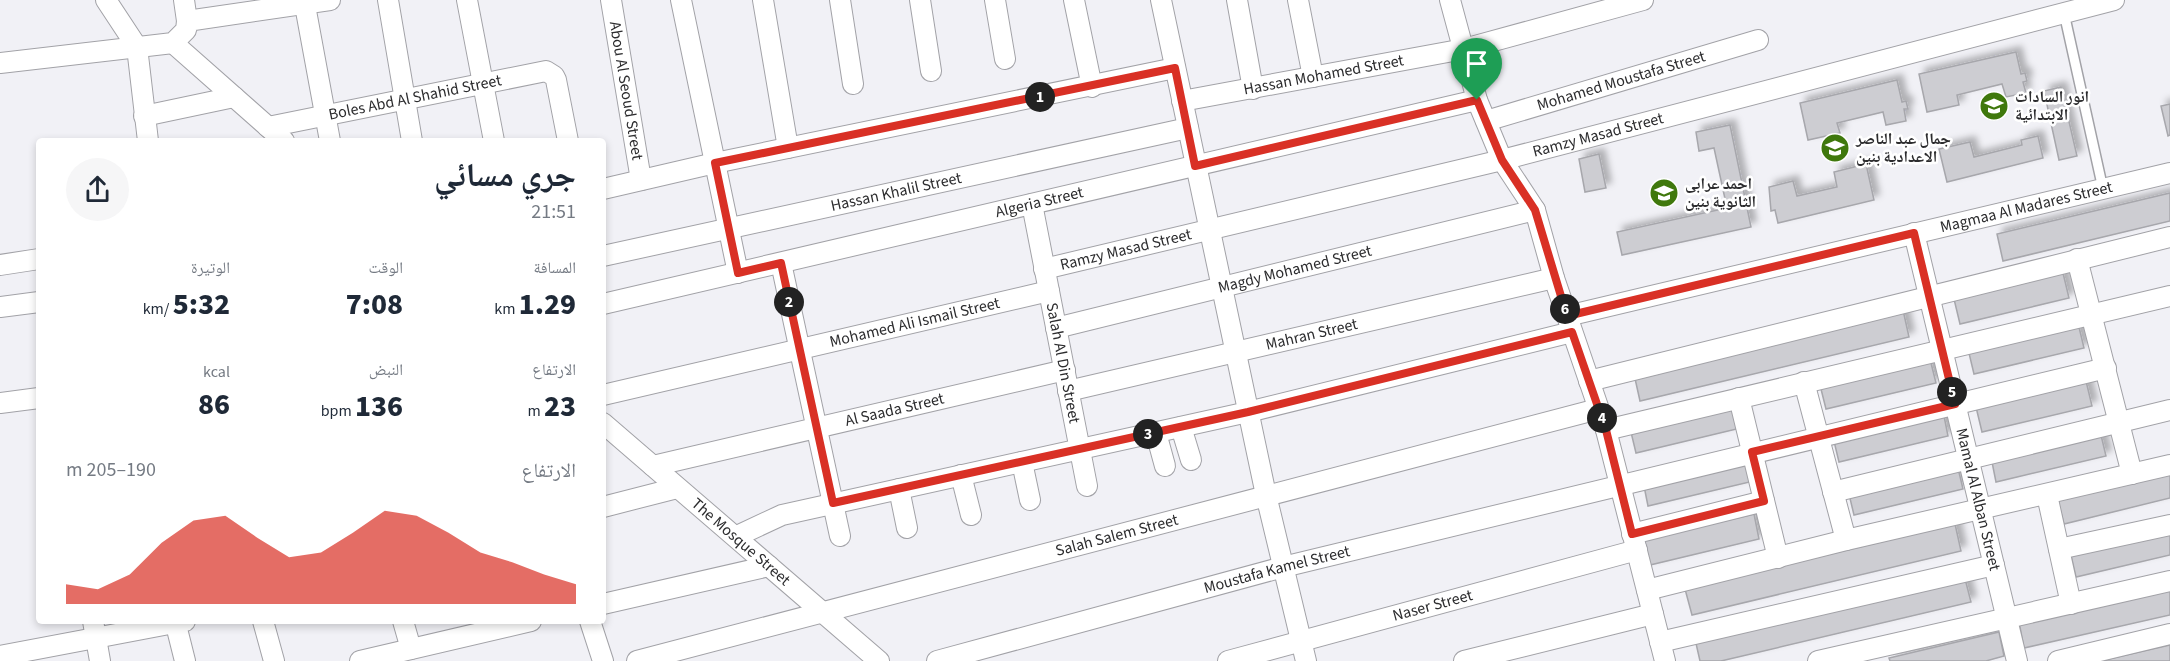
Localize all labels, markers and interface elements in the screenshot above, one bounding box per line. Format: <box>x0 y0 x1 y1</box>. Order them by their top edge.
street label: Abou Al Seoud Street <box>604 20 649 162</box>
pin <box>1451 38 1502 100</box>
street label: Mohamed Moustafa Street <box>1534 45 1709 116</box>
icon: arrive <box>1460 47 1493 80</box>
street label: Hassan Mohamed Street <box>1242 49 1406 100</box>
street label: Boles Abd Al Shahid Street <box>327 69 504 126</box>
pin: 1 <box>1025 82 1055 112</box>
text: 1 <box>1036 86 1044 108</box>
place label: انور السادات الابتدائية <box>2015 86 2089 126</box>
school or university icon: انور السادات الابتدائية <box>1978 90 2010 122</box>
street label: Ramzy Masad Street <box>1530 107 1666 163</box>
place label: جمال عبد الناصر الاعدادية بنين <box>1855 128 1951 168</box>
school or university icon: جمال عبد الناصر الاعدادية بنين <box>1819 132 1851 164</box>
text: جري مسائي <box>434 152 576 199</box>
button: share <box>66 158 129 221</box>
street label: Hassan Khalil Street <box>828 167 964 217</box>
place label: احمد عرابى الثانوية بنين <box>1685 173 1756 213</box>
street label: Magmaa Al Madares Street <box>1938 176 2115 238</box>
school or university icon: احمد عرابى الثانوية بنين <box>1648 177 1680 209</box>
street label: Algeria Street <box>993 181 1086 223</box>
text: 21:51 <box>531 198 576 226</box>
street label: Ramzy Masad Street <box>1058 223 1194 276</box>
street label: Magdy Mohamed Street <box>1216 239 1375 299</box>
text: الوتيرة <box>191 257 230 279</box>
text: الوقت <box>369 257 403 279</box>
text: المسافة <box>534 257 576 279</box>
text: 5:32 <box>173 283 230 326</box>
text: 7:08 <box>346 283 403 326</box>
text: 1.29 <box>519 283 576 326</box>
pin: 2 <box>774 287 804 317</box>
text: 2 <box>785 291 793 313</box>
street label: Mohamed Ali Ismail Street <box>827 292 1002 353</box>
pin: 6 <box>1550 294 1580 324</box>
text: /km <box>143 298 173 320</box>
text: km <box>494 298 519 320</box>
text: 6 <box>1561 298 1569 320</box>
street label: Salah Al Din Street <box>1040 301 1086 426</box>
street label: Mahran Street <box>1263 313 1360 356</box>
text: النبض <box>369 359 403 381</box>
text: الارتفاع <box>532 359 576 381</box>
text: kcal <box>203 361 230 383</box>
pin: 5 <box>1937 377 1967 407</box>
text: 5 <box>1948 381 1956 403</box>
text: 86 <box>198 383 230 426</box>
text: 136 <box>355 385 403 428</box>
text: 23 <box>544 385 576 428</box>
street label: Al Saada Street <box>843 387 947 432</box>
text: bpm <box>321 400 355 422</box>
text: m <box>527 400 544 422</box>
pin: 4 <box>1587 403 1617 433</box>
text: 4 <box>1598 407 1606 429</box>
pin: 3 <box>1133 419 1163 449</box>
text: 3 <box>1144 423 1152 445</box>
street label: Mamal Al Alban Street <box>1950 426 2006 573</box>
text: 190–205 m <box>66 456 156 484</box>
text: الارتفاع <box>521 457 576 485</box>
street label: The Mosque Street <box>687 493 796 591</box>
street label: Salah Salem Street <box>1053 508 1181 562</box>
street label: Moustafa Kamel Street <box>1201 540 1353 599</box>
street label: Naser Street <box>1390 584 1476 627</box>

